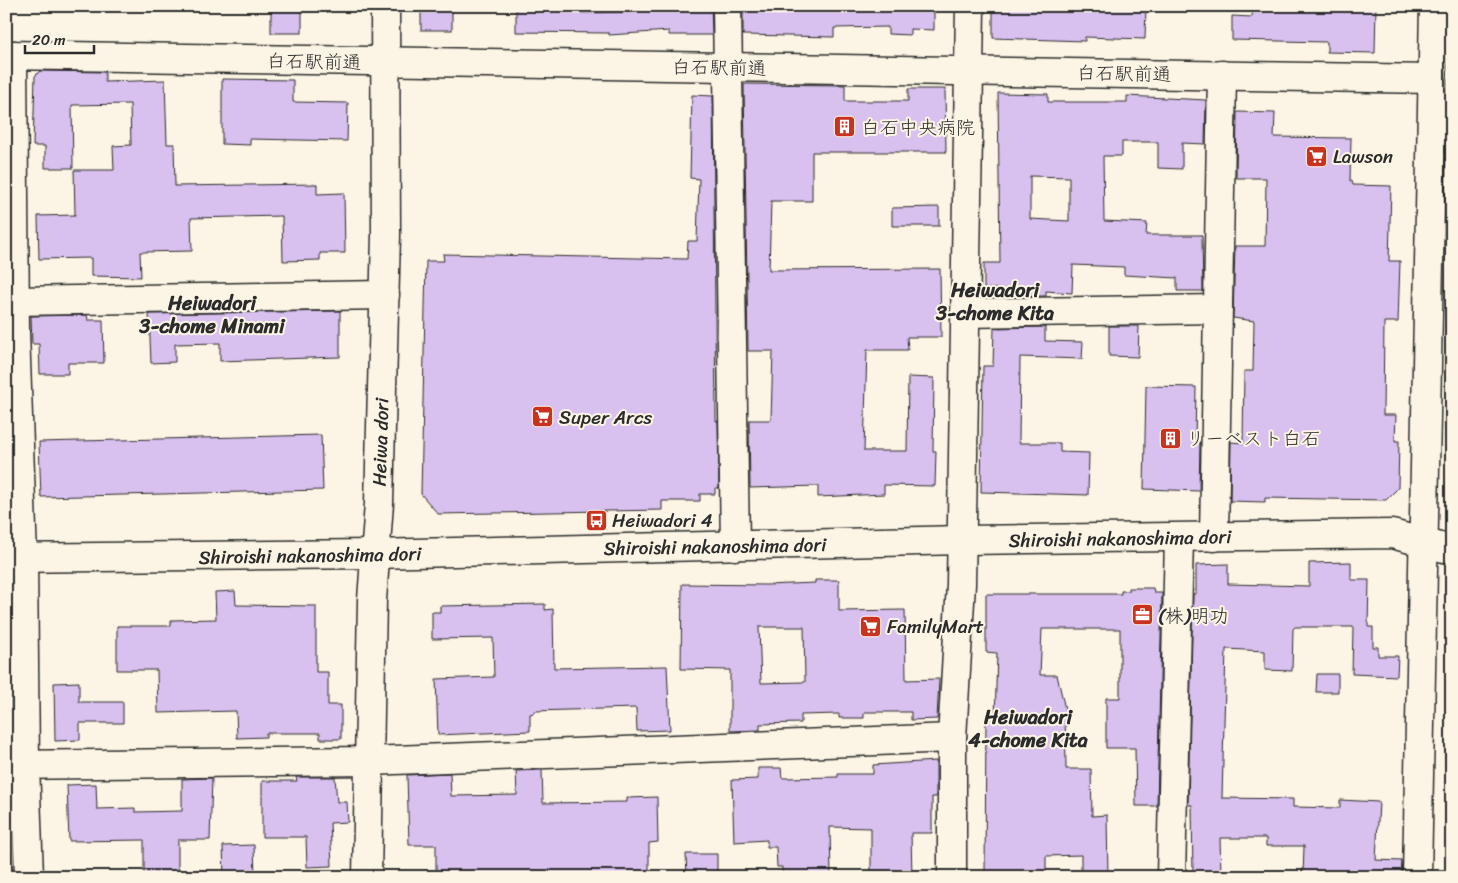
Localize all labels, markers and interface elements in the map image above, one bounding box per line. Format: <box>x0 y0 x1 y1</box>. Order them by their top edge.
scale bar <box>25 22 94 54</box>
text: 20 m <box>32 27 66 53</box>
street label: 白石駅前通 <box>266 44 362 79</box>
street label: 白石駅前通 <box>671 50 767 85</box>
street label: 白石駅前通 <box>1076 56 1172 91</box>
place label: 白石中央病院 <box>861 111 975 144</box>
building icon: 白石中央病院 <box>833 115 857 139</box>
place label: Lawson <box>1333 140 1393 173</box>
supermarket icon: Lawson <box>1305 144 1329 168</box>
district label: Heiwadori 3-chome Kita <box>935 273 1054 331</box>
district label: Heiwadori 3-chome Minami <box>138 286 286 344</box>
street label: Heiwa dori <box>362 396 399 487</box>
place label: Super Arcs <box>559 401 652 434</box>
supermarket icon: Super Arcs <box>531 405 555 429</box>
place label: リーベスト白石 <box>1186 422 1321 455</box>
building icon: リーベスト白石 <box>1158 426 1182 450</box>
place label: Heiwadori 4 <box>612 504 713 537</box>
bus stop icon: Heiwadori 4 <box>584 508 608 532</box>
street label: Shiroishi nakanoshima dori <box>1008 520 1232 557</box>
street label: Shiroishi nakanoshima dori <box>603 528 827 565</box>
street label: Shiroishi nakanoshima dori <box>198 537 422 574</box>
place label: (株)明功 <box>1158 599 1228 632</box>
office icon: (株)明功 <box>1130 603 1154 627</box>
place label: FamilyMart <box>887 610 984 643</box>
supermarket icon: FamilyMart <box>859 614 883 638</box>
district label: Heiwadori 4-chome Kita <box>967 700 1088 758</box>

